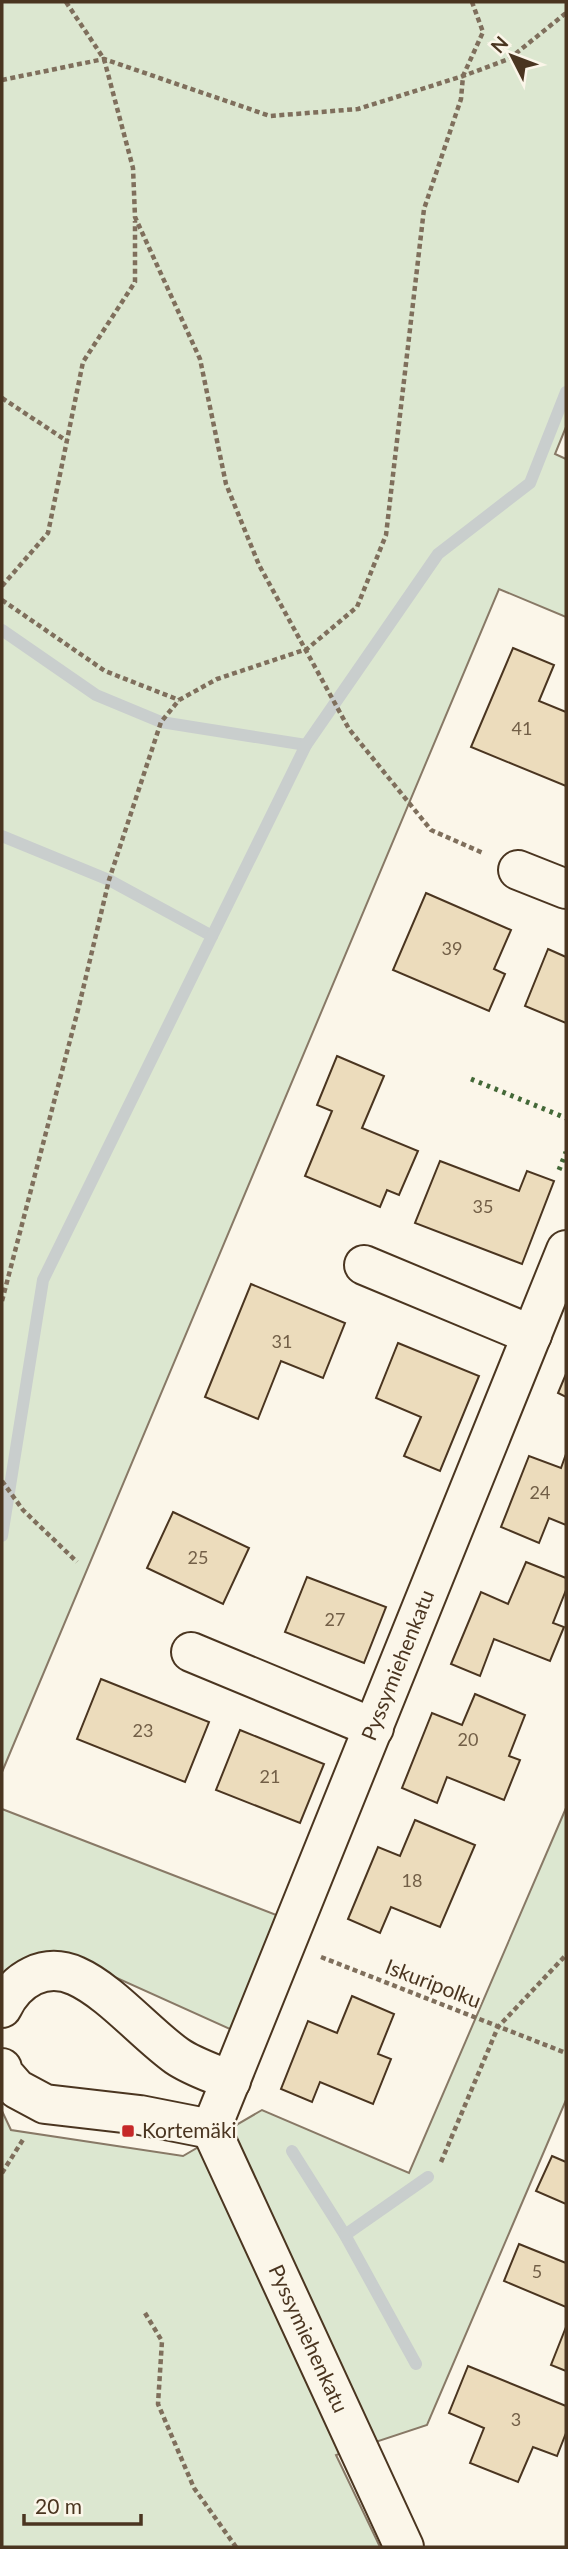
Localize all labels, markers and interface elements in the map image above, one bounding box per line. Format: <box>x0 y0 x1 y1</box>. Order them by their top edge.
north arrow <box>477 21 547 91</box>
text: N <box>486 31 512 57</box>
house number: 41 <box>512 717 532 739</box>
house number: 39 <box>442 937 462 959</box>
house number: 35 <box>473 1195 493 1217</box>
house number: 31 <box>272 1330 292 1352</box>
house number: 24 <box>530 1481 550 1503</box>
house number: 25 <box>188 1546 208 1568</box>
street label: Pyssymiehenkatu <box>355 1586 438 1744</box>
house number: 27 <box>325 1608 345 1630</box>
house number: 23 <box>133 1719 153 1741</box>
house number: 20 <box>458 1728 478 1750</box>
house number: 21 <box>260 1765 280 1787</box>
house number: 18 <box>402 1869 422 1891</box>
street label: Iskuripolku <box>382 1953 485 2012</box>
place label: Kortemäki <box>142 2117 237 2142</box>
marker: Kortemäki <box>120 2123 136 2139</box>
street label: Pyssymiehenkatu <box>264 2260 354 2416</box>
house number: 5 <box>532 2260 542 2282</box>
house number: 3 <box>511 2408 521 2430</box>
scale bar <box>24 2482 142 2526</box>
text: 20 m <box>35 2493 82 2518</box>

